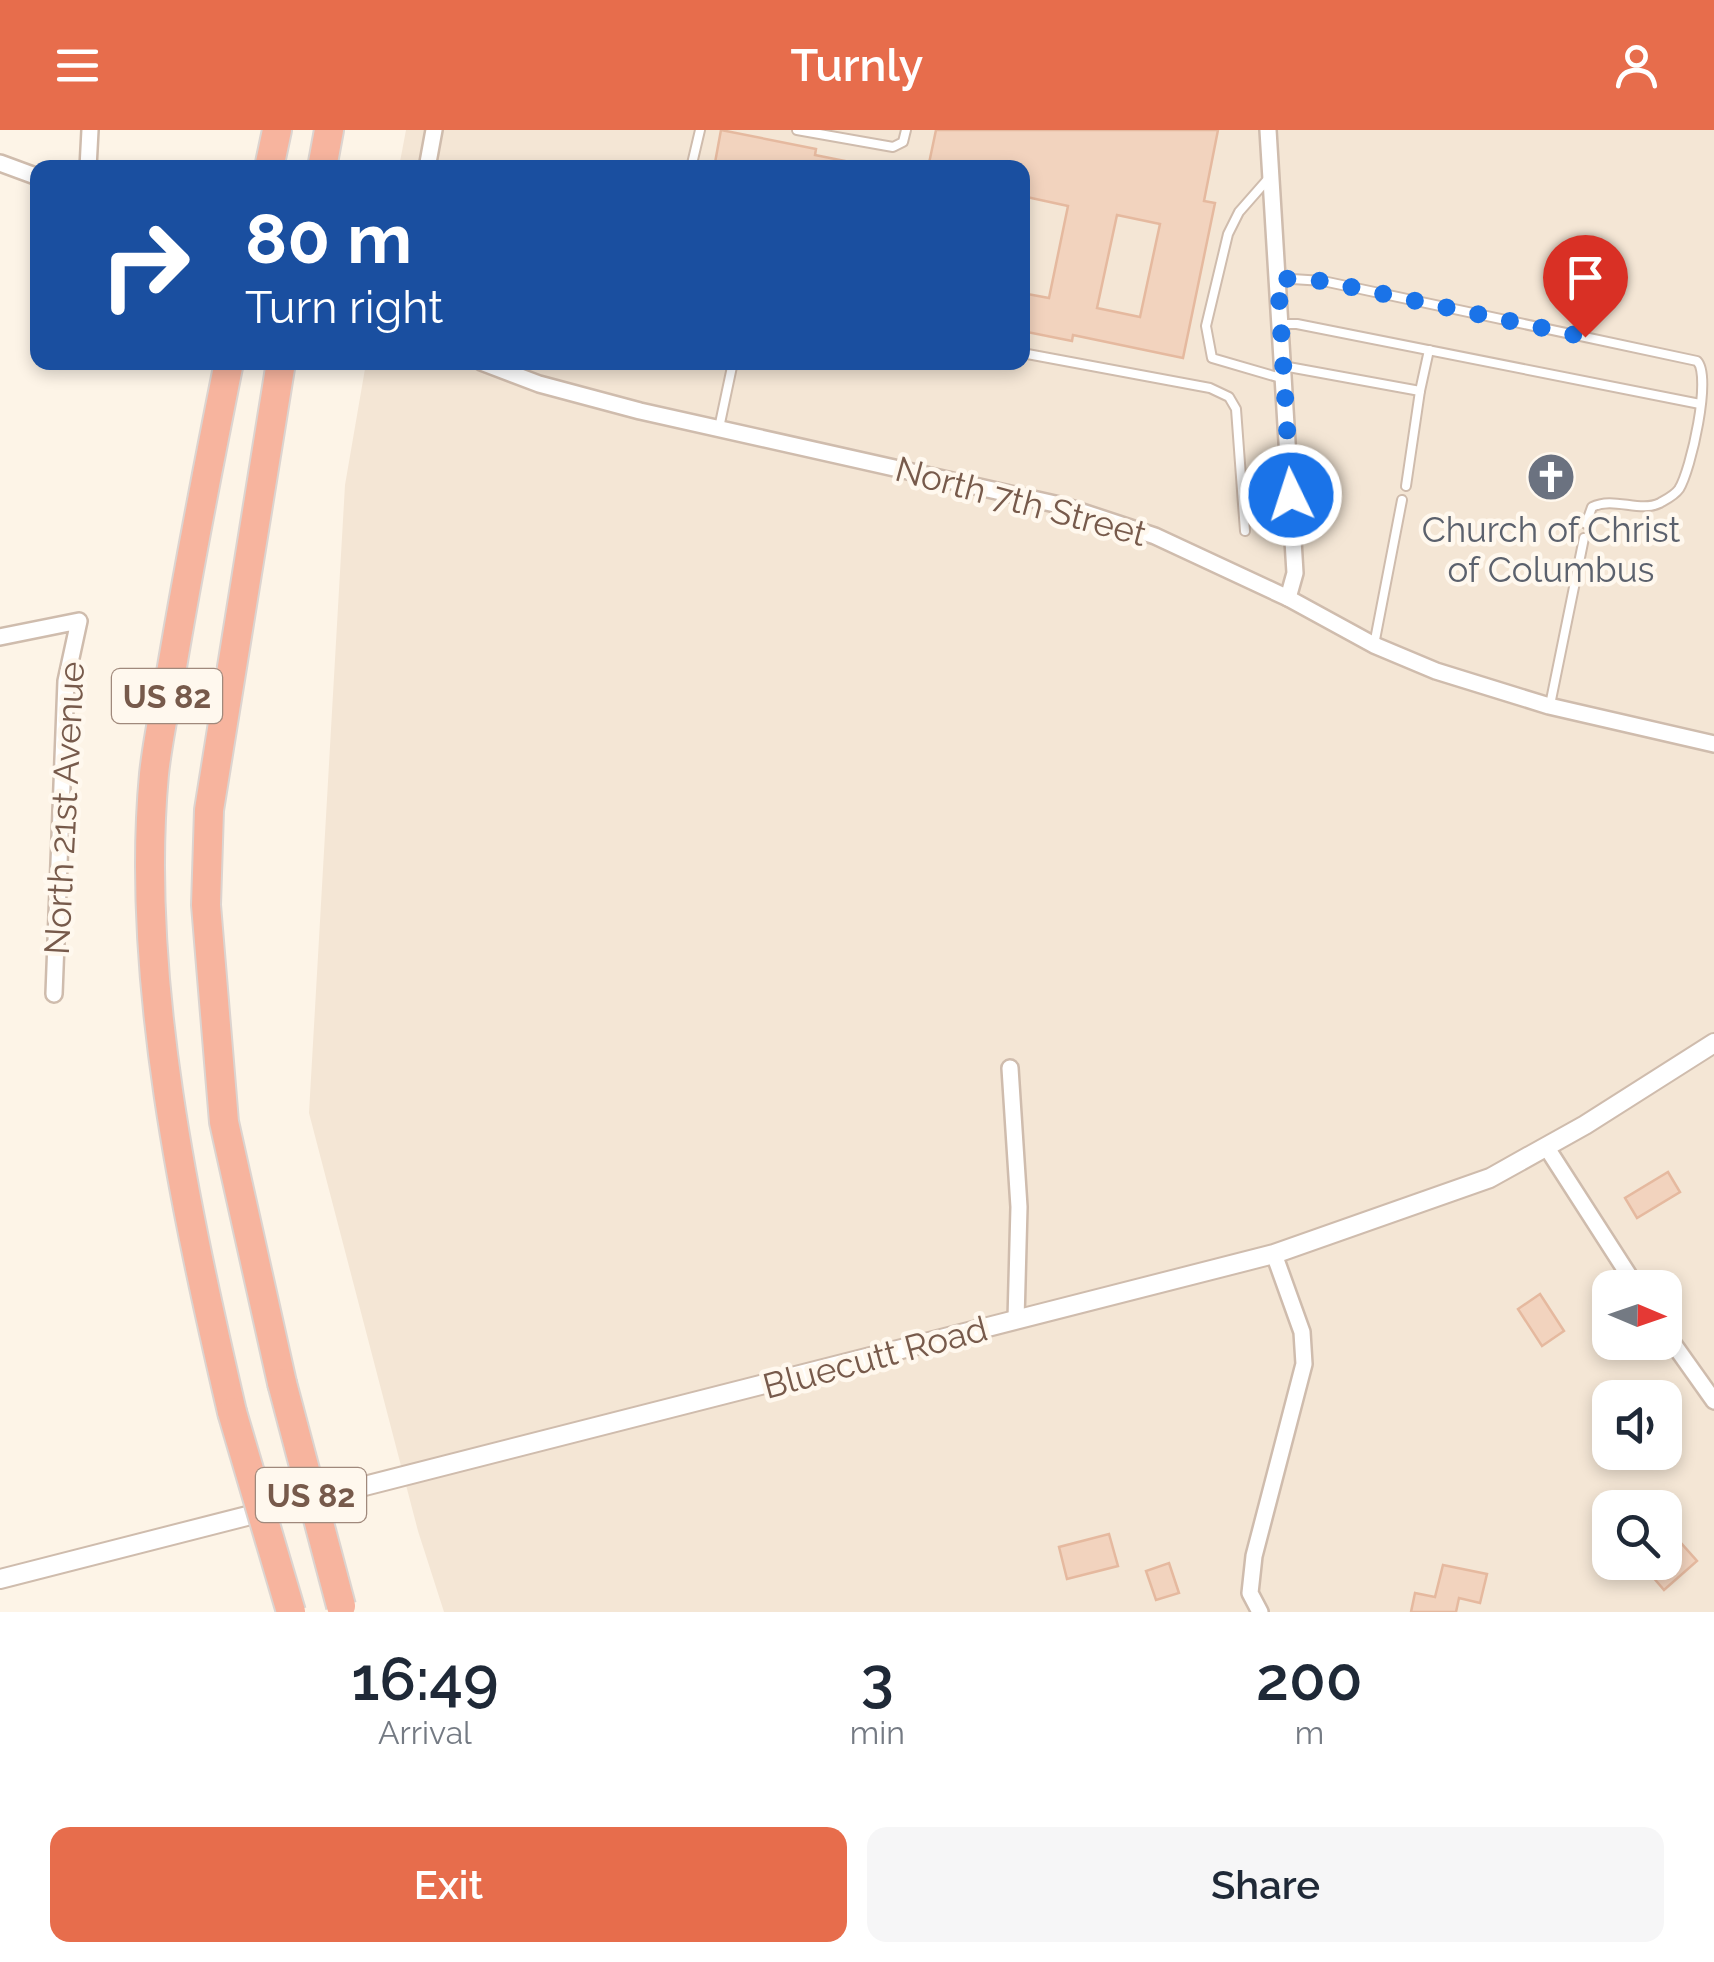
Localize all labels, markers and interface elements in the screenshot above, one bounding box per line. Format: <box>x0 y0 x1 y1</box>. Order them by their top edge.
icon: menu <box>50 38 105 93</box>
icon: person <box>1609 38 1664 93</box>
text: Turnly <box>791 39 923 92</box>
text: 80 m <box>245 197 412 279</box>
icon: right <box>80 200 210 330</box>
pin <box>1543 235 1628 338</box>
icon: arrive <box>1558 250 1613 305</box>
text: Turn right <box>245 281 443 334</box>
position arrow <box>1239 443 1343 547</box>
street label: North 7th Street <box>891 448 1151 554</box>
church icon: Church of Christ of Columbus <box>1525 451 1577 503</box>
place label: Church of Christ of Columbus <box>1422 509 1681 590</box>
street label: North 21st Avenue <box>36 660 92 956</box>
road number: US 82 <box>112 669 222 723</box>
north arrow <box>1592 1270 1682 1360</box>
map controls <box>1592 1270 1682 1580</box>
street label: Bluecutt Road <box>758 1307 992 1407</box>
button: sound <box>1592 1380 1682 1470</box>
road number: US 82 <box>256 1468 366 1522</box>
button: search <box>1592 1490 1682 1580</box>
text: 16:49 <box>351 1644 499 1714</box>
text: 3 <box>861 1644 894 1714</box>
text: 200 <box>1256 1644 1363 1714</box>
text: Arrival <box>378 1714 472 1751</box>
text: min <box>850 1714 905 1751</box>
text: m <box>1295 1714 1324 1751</box>
button: Exit <box>50 1827 847 1942</box>
button: Share <box>867 1827 1664 1942</box>

